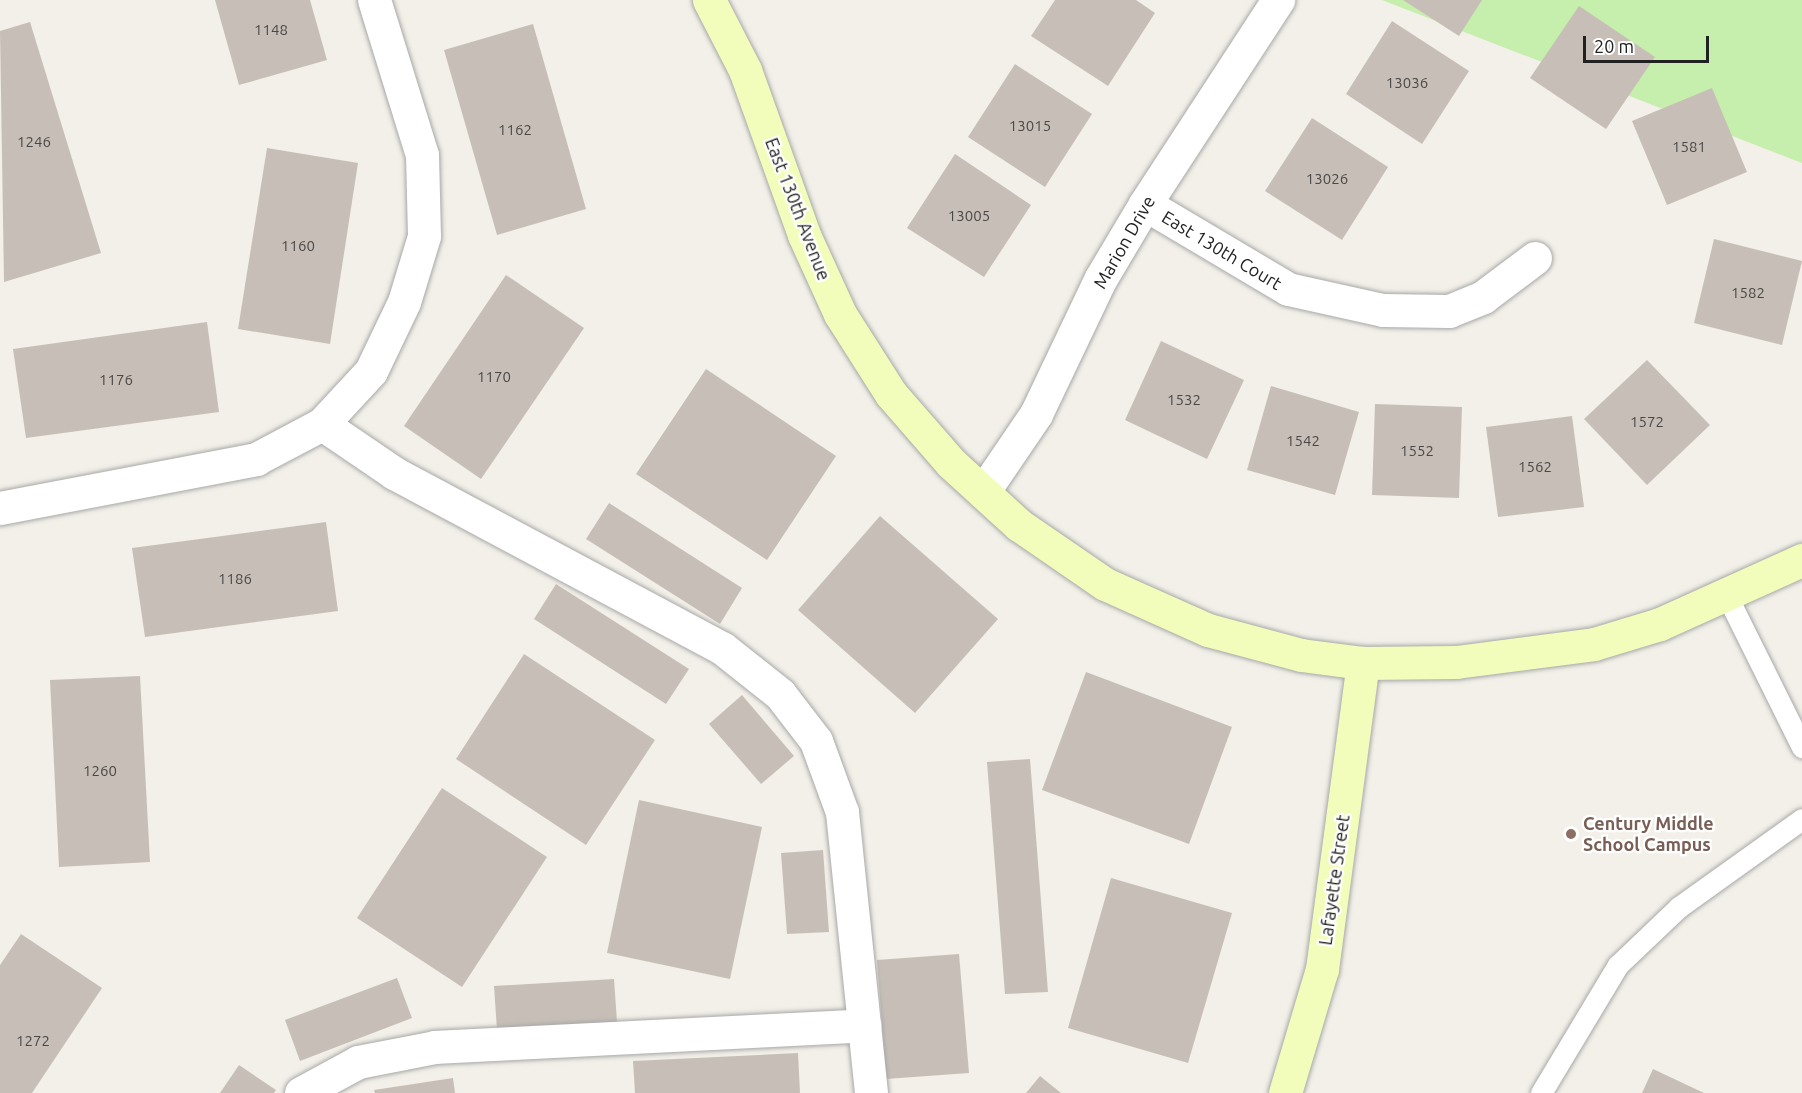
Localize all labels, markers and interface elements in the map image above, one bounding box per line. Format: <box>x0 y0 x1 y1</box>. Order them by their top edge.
house number: 1148 <box>254 21 288 39</box>
scale bar <box>1586 24 1712 62</box>
text: 20 m <box>1594 36 1634 56</box>
house number: 13036 <box>1386 74 1428 92</box>
house number: 13015 <box>1009 117 1051 135</box>
house number: 1162 <box>498 121 532 139</box>
house number: 1246 <box>17 133 51 151</box>
street label: East 130th Avenue <box>761 135 835 283</box>
house number: 1581 <box>1672 138 1706 156</box>
house number: 13026 <box>1306 170 1348 188</box>
street label: Marion Drive <box>1089 192 1159 292</box>
street label: East 130th Court <box>1158 206 1286 294</box>
house number: 13005 <box>948 207 990 225</box>
house number: 1160 <box>281 237 315 255</box>
house number: 1582 <box>1731 284 1765 302</box>
house number: 1170 <box>477 368 511 386</box>
house number: 1176 <box>99 371 133 389</box>
house number: 1532 <box>1167 391 1201 409</box>
house number: 1572 <box>1630 413 1664 431</box>
house number: 1542 <box>1286 432 1320 450</box>
house number: 1552 <box>1400 442 1434 460</box>
house number: 1562 <box>1518 458 1552 476</box>
house number: 1186 <box>218 570 252 588</box>
house number: 1260 <box>83 762 117 780</box>
street label: Lafayette Street <box>1314 813 1354 947</box>
place label: Century Middle School Campus <box>1583 813 1714 856</box>
marker: Century Middle School Campus <box>1564 827 1578 841</box>
house number: 1272 <box>16 1032 50 1050</box>

